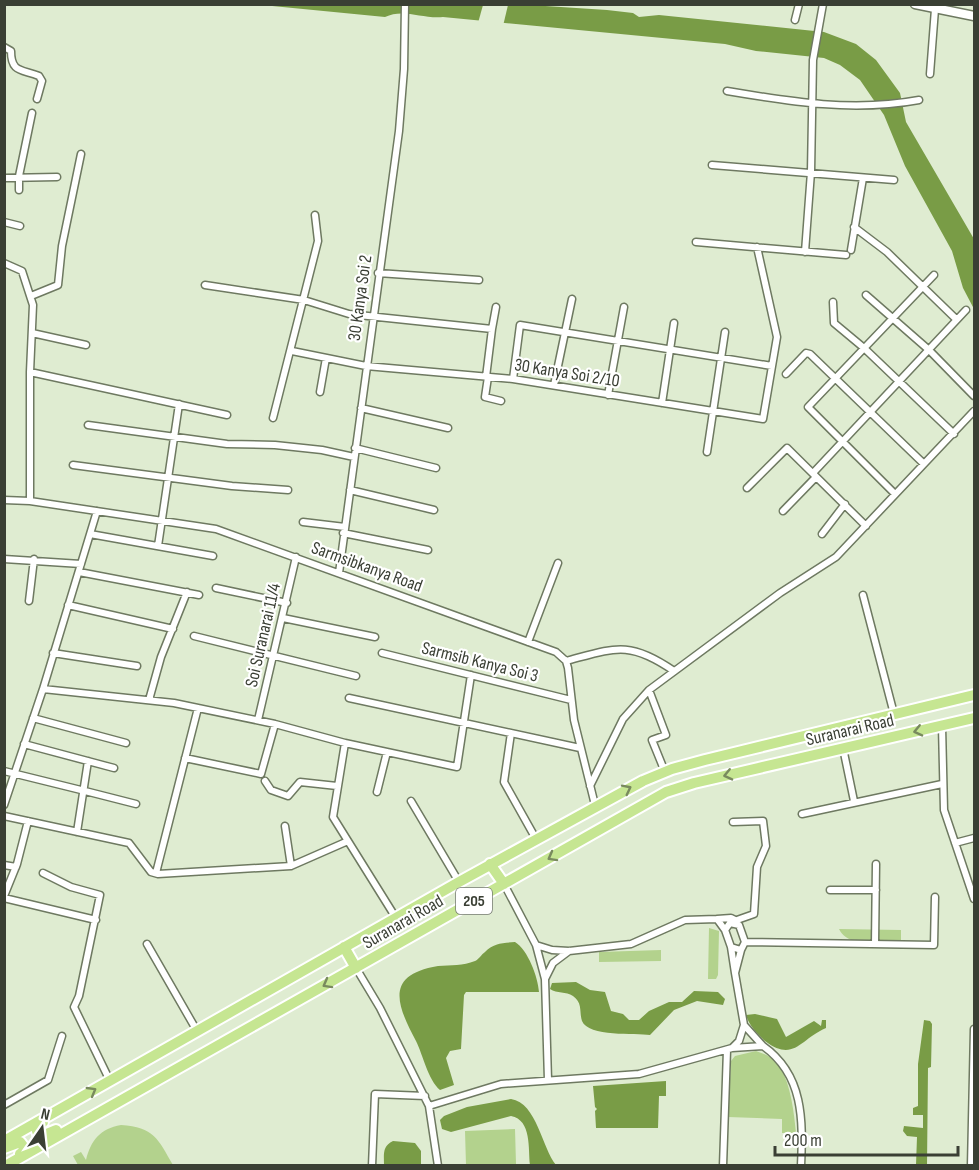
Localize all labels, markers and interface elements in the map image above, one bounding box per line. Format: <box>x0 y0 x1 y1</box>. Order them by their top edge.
street label: 30 Kanya Soi 2 <box>344 254 376 342</box>
street label: 30 Kanya Soi 2/10 <box>513 354 621 392</box>
street label: Sarmsibkanya Road <box>309 537 425 597</box>
street label: Soi Suranarai 11/4 <box>241 580 285 689</box>
street label: Sarmsib Kanya Soi 3 <box>419 637 541 687</box>
street label: Suranarai Road <box>804 710 896 750</box>
one-way arrow <box>913 724 923 737</box>
one-way arrow <box>723 768 733 781</box>
one-way arrow <box>621 784 632 796</box>
one-way arrow <box>548 849 558 861</box>
road number: 205 <box>456 888 492 914</box>
street label: Suranarai Road <box>359 890 447 954</box>
one-way arrow <box>323 977 333 988</box>
one-way arrow <box>86 1087 96 1099</box>
north arrow <box>12 1098 72 1158</box>
text: N <box>39 1105 52 1125</box>
scale bar <box>775 1119 958 1157</box>
text: 200 m <box>784 1130 822 1151</box>

